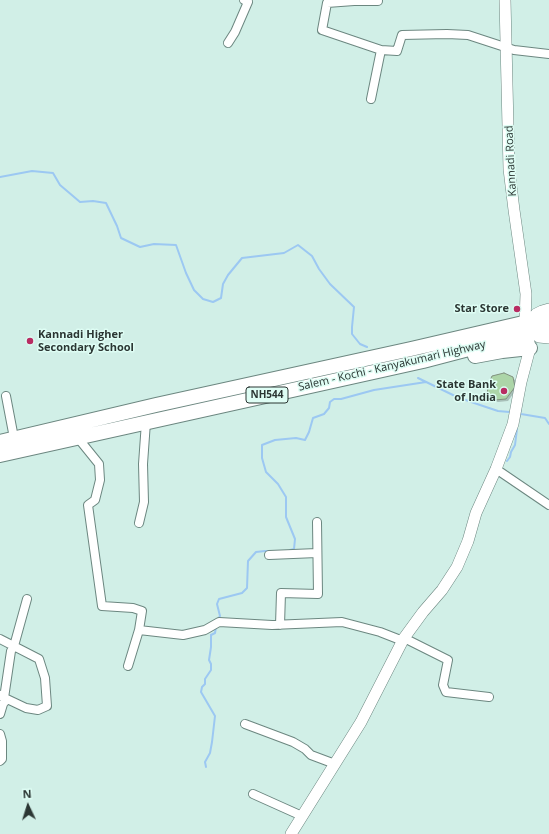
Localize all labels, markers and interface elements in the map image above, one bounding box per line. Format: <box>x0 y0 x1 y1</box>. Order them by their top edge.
street label: Kannadi Road <box>503 125 519 197</box>
place label: Star Store <box>455 302 509 316</box>
marker: Star Store <box>512 304 522 314</box>
place label: Kannadi Higher Secondary School <box>38 328 134 354</box>
marker: Kannadi Higher Secondary School <box>25 336 35 346</box>
street label: Salem - Kochi - Kanyakumari Highway <box>297 338 487 394</box>
place label: State Bank of India <box>436 378 496 404</box>
marker: State Bank of India <box>499 386 509 396</box>
road number: NH544 <box>246 387 288 403</box>
north arrow <box>8 786 48 826</box>
text: N <box>22 786 32 801</box>

